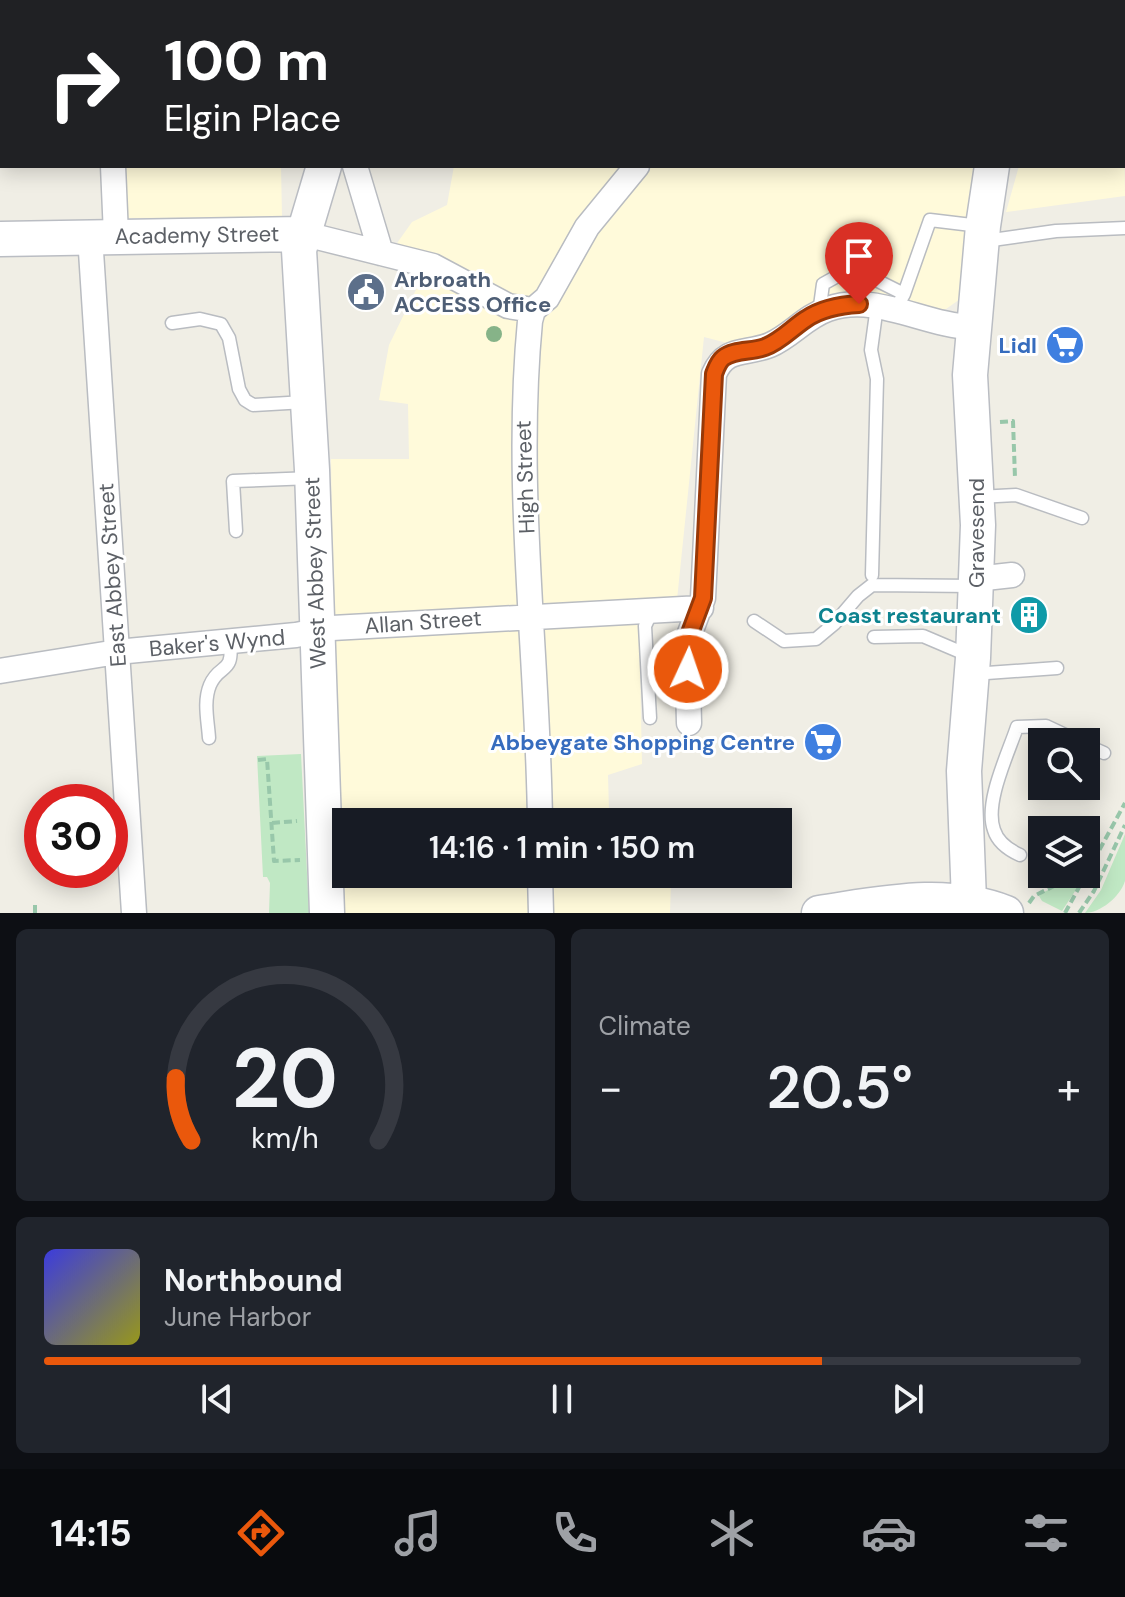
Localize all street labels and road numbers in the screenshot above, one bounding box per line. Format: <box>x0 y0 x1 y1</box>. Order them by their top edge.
street label: Academy Street <box>114 219 280 251</box>
street label: High Street <box>509 420 541 534</box>
street label: West Abbey Street <box>297 476 333 670</box>
street label: Gravesend <box>962 478 991 588</box>
street label: East Abbey Street <box>91 482 133 668</box>
street label: Allan Street <box>364 603 482 641</box>
street label: Baker's Wynd <box>148 623 286 663</box>

